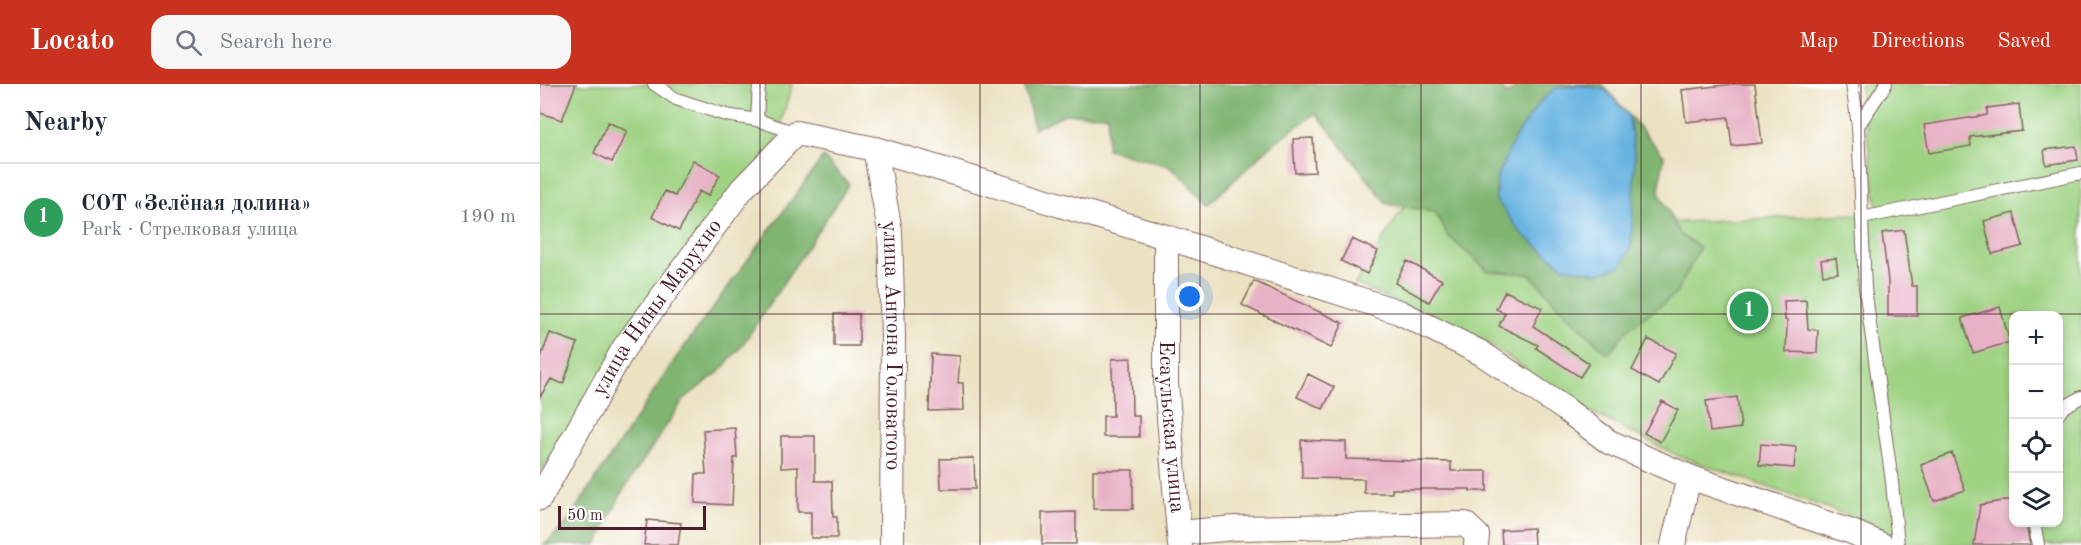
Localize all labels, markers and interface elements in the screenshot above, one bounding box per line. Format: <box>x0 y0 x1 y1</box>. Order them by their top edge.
search box <box>151 15 571 69</box>
icon: search <box>172 26 205 59</box>
text: Locato <box>30 28 115 56</box>
text: Search here <box>220 31 332 53</box>
text: Map <box>1799 31 1838 52</box>
text: Directions <box>1871 31 1965 52</box>
text: Saved <box>1998 31 2051 52</box>
text: Nearby <box>24 110 108 136</box>
text: СОТ «Зелёная долина» <box>81 193 312 215</box>
text: 1 <box>38 207 49 227</box>
text: 190 m <box>460 207 516 227</box>
street label: улица Нины Марухно <box>588 215 727 400</box>
street label: улица Антона Головатого <box>877 219 904 470</box>
text: Park · Стрелковая улица <box>81 220 298 240</box>
your location <box>1175 282 1204 311</box>
pin: 1 <box>1730 288 1768 334</box>
map controls <box>2009 311 2063 527</box>
button: + <box>2009 311 2063 365</box>
street label: Есаульская улица <box>1155 341 1188 514</box>
button: − <box>2009 365 2063 419</box>
button: locate <box>2009 419 2063 473</box>
button: layers <box>2009 473 2063 527</box>
scale bar <box>558 503 706 530</box>
text: 50 m <box>567 508 603 524</box>

